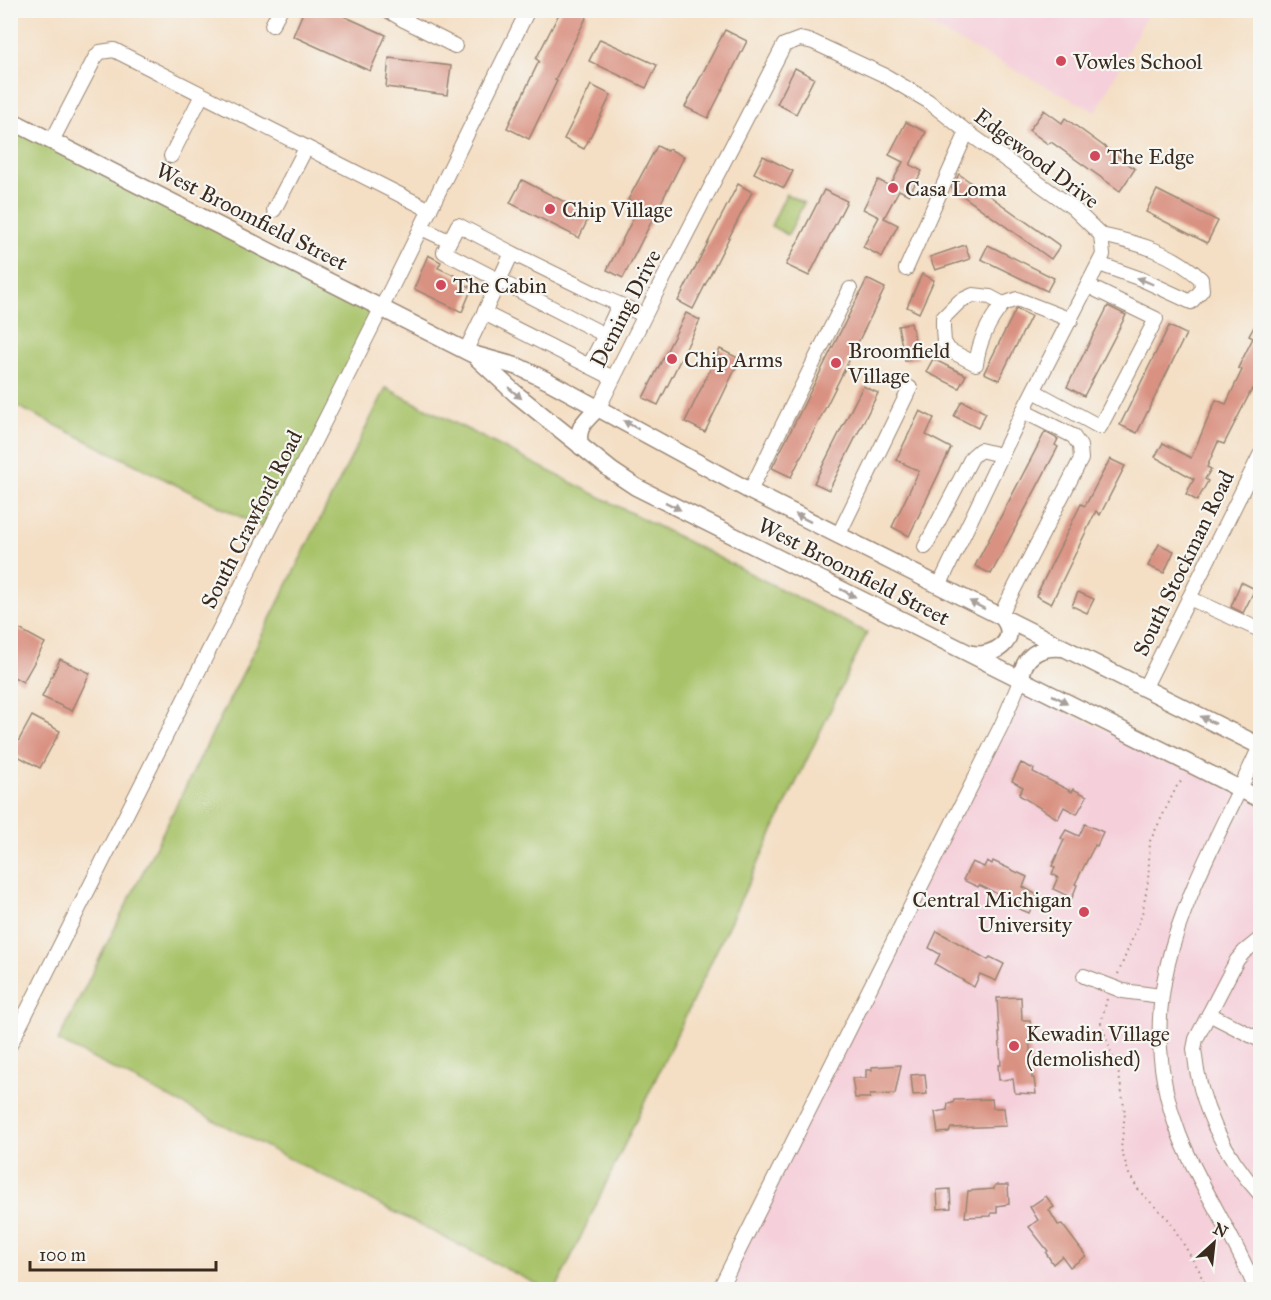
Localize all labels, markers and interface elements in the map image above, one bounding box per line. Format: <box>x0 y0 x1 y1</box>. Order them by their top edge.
place label: Vowles School <box>1072 48 1203 75</box>
marker: Vowles School <box>1054 54 1068 68</box>
street label: Edgewood Drive <box>969 103 1105 214</box>
place label: The Edge <box>1107 143 1194 170</box>
marker: The Edge <box>1088 149 1102 163</box>
street label: West Broomfield Street <box>151 156 352 277</box>
place label: Casa Loma <box>905 175 1007 202</box>
marker: Casa Loma <box>886 181 900 195</box>
place label: Chip Village <box>562 196 673 223</box>
marker: Chip Village <box>543 202 557 216</box>
street label: Deming Drive <box>584 245 667 372</box>
place label: The Cabin <box>453 272 547 299</box>
one-way arrow <box>1137 277 1154 286</box>
marker: The Cabin <box>434 278 448 292</box>
place label: Broomfield Village <box>847 337 950 389</box>
place label: Chip Arms <box>684 346 783 373</box>
marker: Chip Arms <box>665 352 679 366</box>
marker: Broomfield Village <box>829 356 843 370</box>
one-way arrow <box>507 386 522 399</box>
one-way arrow <box>623 420 640 430</box>
street label: South Crawford Road <box>195 426 308 613</box>
street label: South Stockman Road <box>1127 466 1240 660</box>
one-way arrow <box>665 501 682 511</box>
street label: West Broomfield Street <box>753 511 954 632</box>
one-way arrow <box>794 513 812 523</box>
one-way arrow <box>839 588 856 598</box>
one-way arrow <box>969 600 986 610</box>
one-way arrow <box>1052 694 1069 704</box>
one-way arrow <box>1200 716 1217 725</box>
place label: Central Michigan University <box>912 886 1073 938</box>
marker: Central Michigan University <box>1077 905 1091 919</box>
place label: Kewadin Village (demolished) <box>1026 1020 1170 1072</box>
marker: Kewadin Village (demolished) <box>1007 1039 1021 1053</box>
north arrow <box>1184 1213 1244 1273</box>
text: N <box>1210 1219 1231 1242</box>
scale bar <box>30 1234 216 1272</box>
text: 100 m <box>39 1244 86 1266</box>

